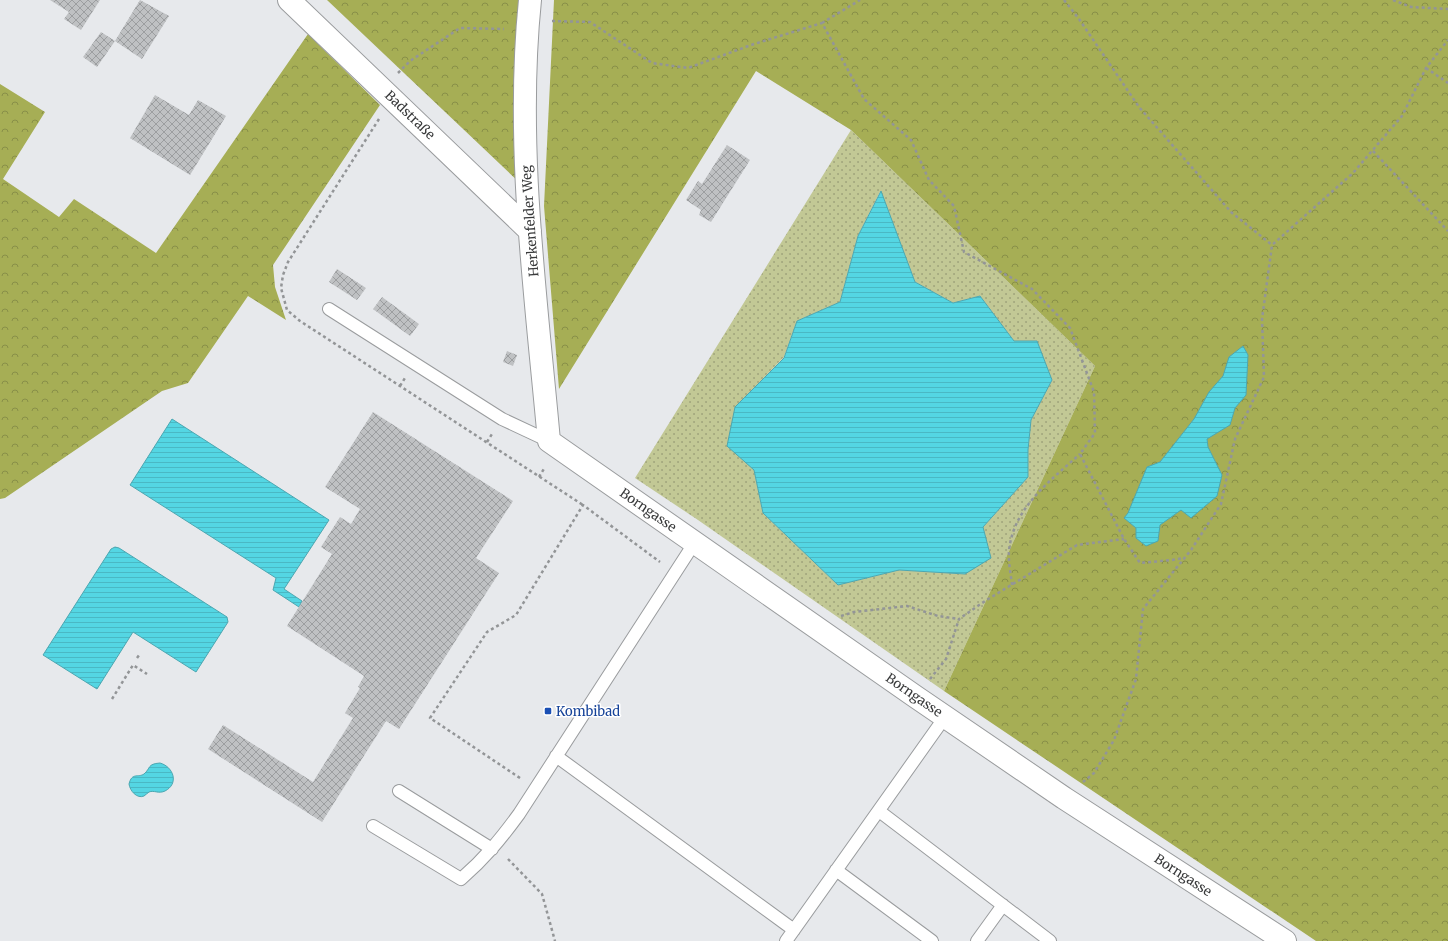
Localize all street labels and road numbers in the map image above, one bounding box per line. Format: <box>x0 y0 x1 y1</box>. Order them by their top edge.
street label: Badstraße <box>381 87 439 143</box>
street label: Herkenfelder Weg <box>518 164 542 277</box>
street label: Borngasse <box>616 484 680 536</box>
street label: Borngasse <box>882 669 946 721</box>
street label: Borngasse <box>1151 850 1215 900</box>

